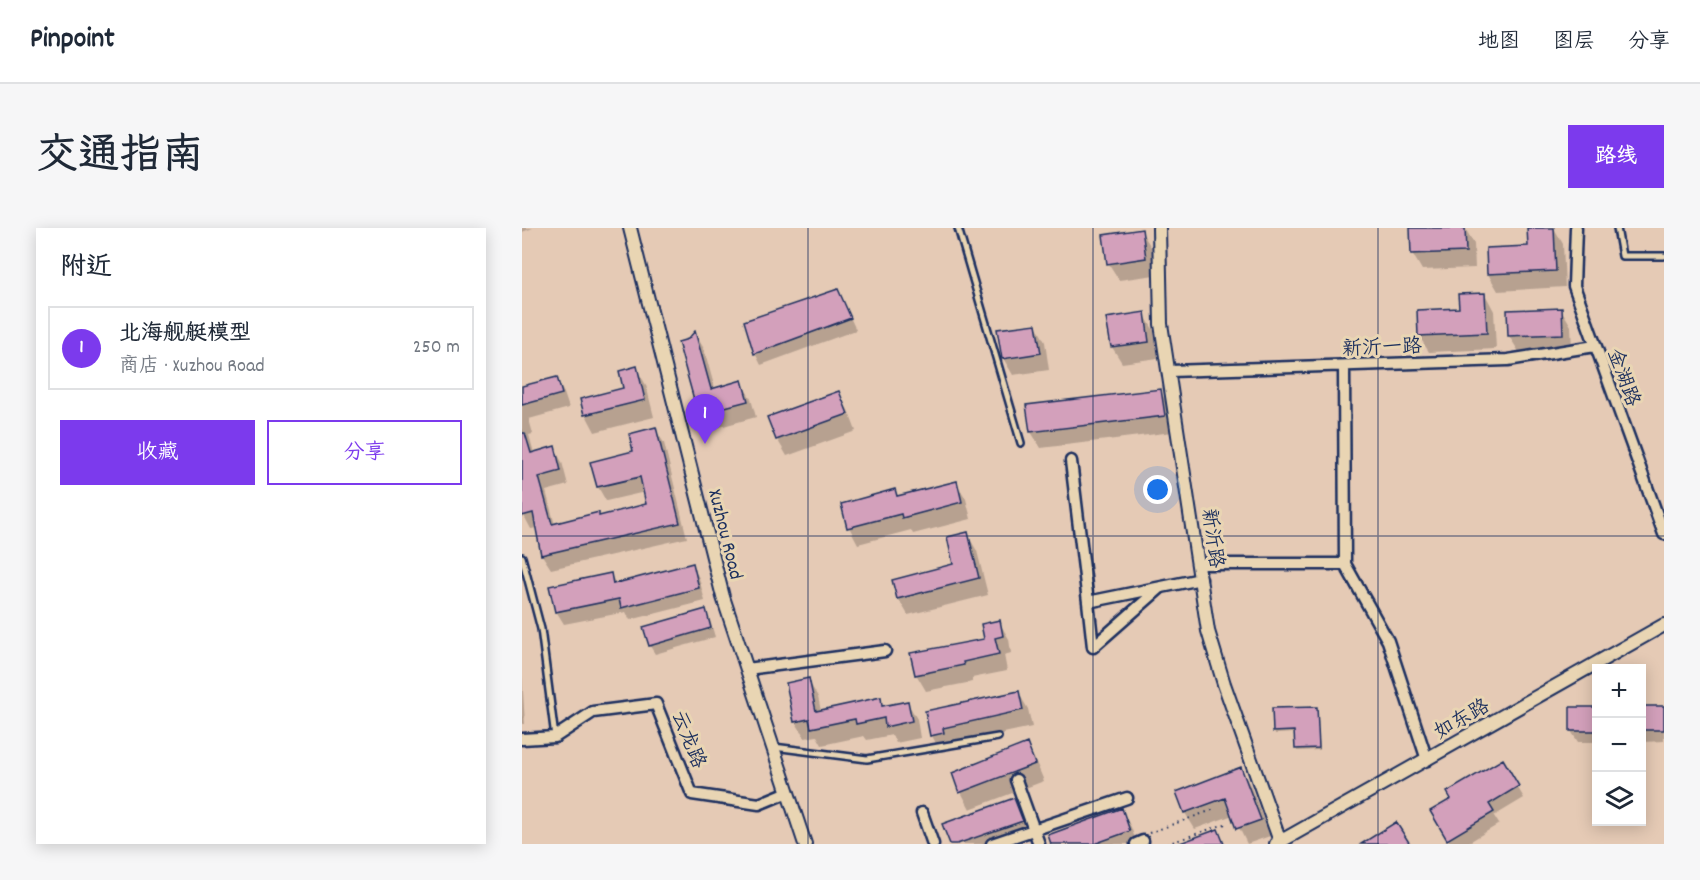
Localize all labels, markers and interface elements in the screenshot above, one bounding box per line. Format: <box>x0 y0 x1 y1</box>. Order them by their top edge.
text: Pinpoint <box>30 21 115 61</box>
text: 地图 <box>1478 28 1520 58</box>
text: 图层 <box>1553 28 1595 58</box>
text: 分享 <box>1628 28 1670 58</box>
button: 路线 <box>1568 125 1664 188</box>
text: 交通指南 <box>36 129 204 189</box>
text: 附近 <box>60 250 112 287</box>
text: 北海舰艇模型 <box>119 319 251 350</box>
text: 1 <box>79 334 84 362</box>
text: 250 m <box>413 334 460 362</box>
street label: 新沂一路 <box>1342 334 1424 364</box>
street label: 金湖路 <box>1599 345 1646 412</box>
text: 商店 · Xuzhou Road <box>119 353 265 381</box>
pin: 1 <box>686 394 724 444</box>
button: 收藏 <box>60 420 255 485</box>
button: 分享 <box>267 420 462 485</box>
your location <box>1143 475 1172 504</box>
street label: Xuzhou Road <box>699 487 749 583</box>
street label: 新沂路 <box>1193 507 1229 571</box>
map controls <box>1592 664 1646 826</box>
button: + <box>1592 664 1646 718</box>
street label: 如东路 <box>1430 693 1496 748</box>
street label: 云龙路 <box>663 707 712 774</box>
button: − <box>1592 718 1646 772</box>
button: layers <box>1592 772 1646 826</box>

